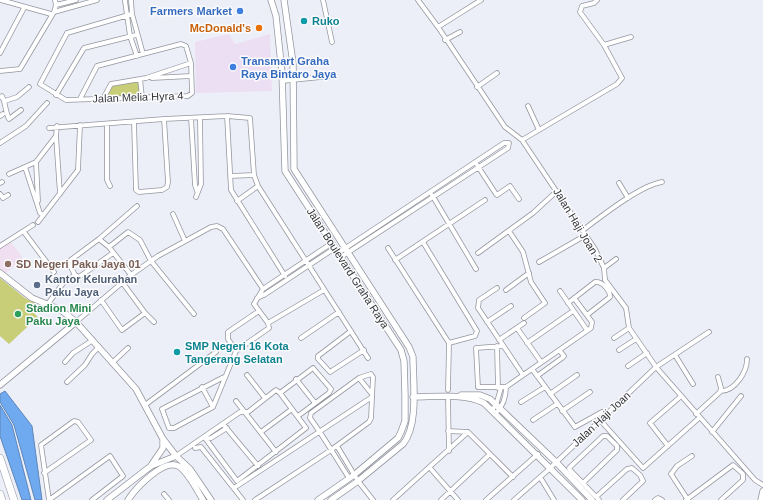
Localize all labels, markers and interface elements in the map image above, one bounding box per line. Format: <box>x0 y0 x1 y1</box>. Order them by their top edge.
place label: Farmers Market <box>150 5 232 17</box>
marker: Farmers Market <box>235 6 245 16</box>
place label: Ruko <box>312 15 340 27</box>
marker: Ruko <box>299 16 309 26</box>
place label: McDonald's <box>190 22 251 34</box>
marker: McDonald's <box>254 23 264 33</box>
place label: Transmart Graha Raya Bintaro Jaya <box>241 55 337 80</box>
marker: Transmart Graha Raya Bintaro Jaya <box>228 62 238 72</box>
street label: Jalan Melia Hyra 4 <box>92 89 184 105</box>
street label: Jalan Haji Joan 2 <box>551 186 605 264</box>
street label: Jalan Boulevard Graha Raya <box>305 206 392 331</box>
place label: SD Negeri Paku Jaya 01 <box>16 258 141 270</box>
marker: SD Negeri Paku Jaya 01 <box>3 259 13 269</box>
place label: Kantor Kelurahan Paku Jaya <box>45 273 138 298</box>
marker: Kantor Kelurahan Paku Jaya <box>32 280 42 290</box>
place label: Stadion Mini Paku Jaya <box>26 302 91 327</box>
marker: Stadion Mini Paku Jaya <box>13 309 23 319</box>
place label: SMP Negeri 16 Kota Tangerang Selatan <box>185 340 290 365</box>
marker: SMP Negeri 16 Kota Tangerang Selatan <box>172 347 182 357</box>
street label: Jalan Haji Joan <box>569 389 633 449</box>

